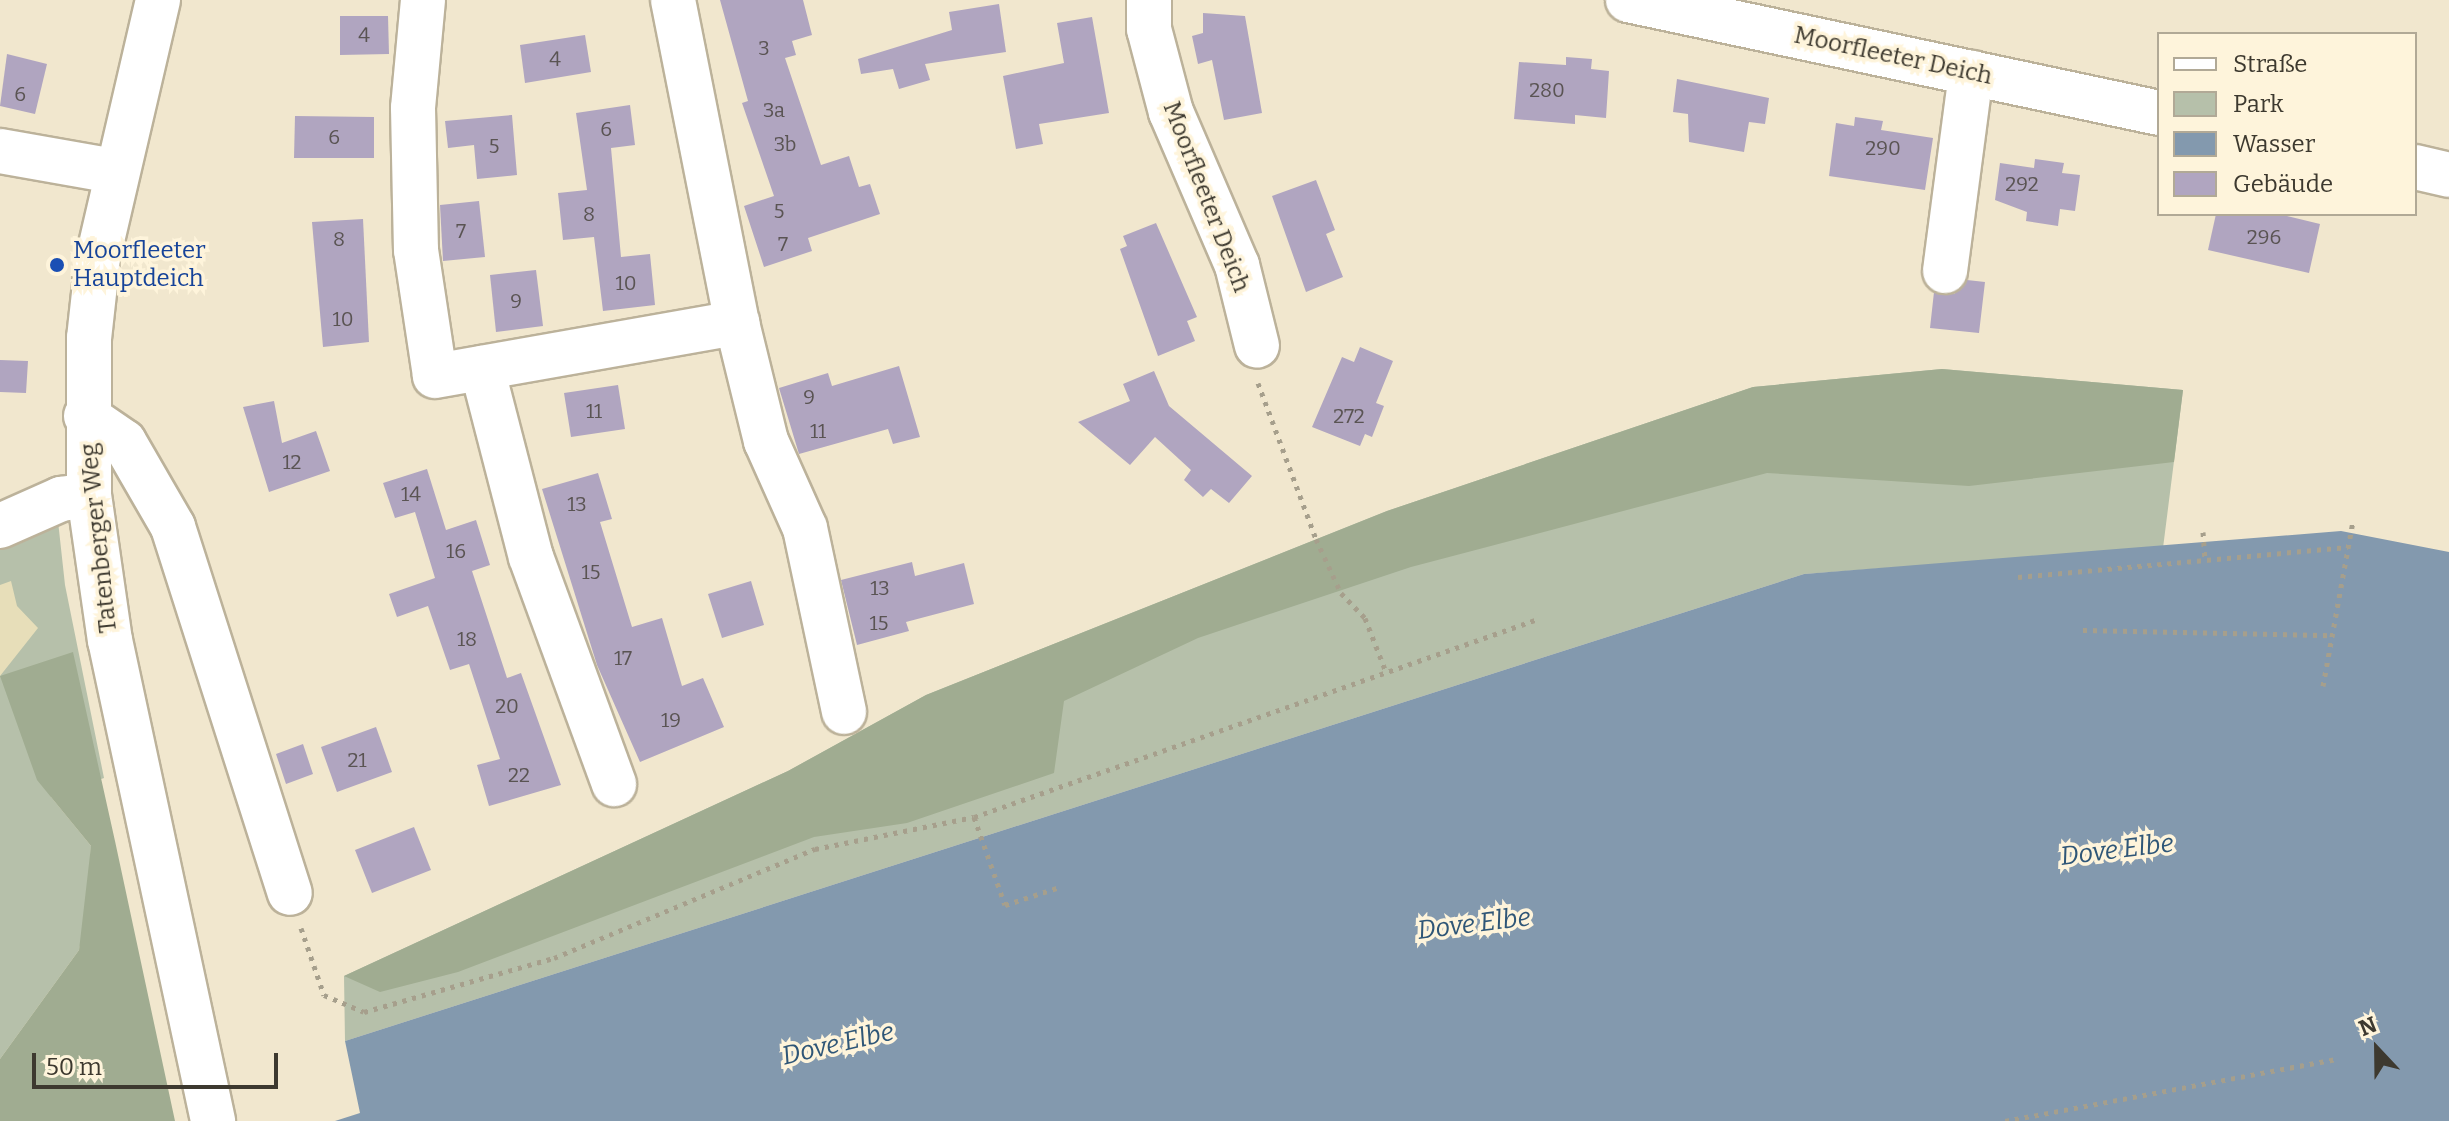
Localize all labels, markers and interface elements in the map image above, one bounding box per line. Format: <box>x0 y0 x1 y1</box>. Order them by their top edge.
street label: Moorfleeter Deich <box>1791 21 1995 91</box>
house number: 4 <box>358 23 370 47</box>
legend <box>2157 32 2417 216</box>
house number: 3 <box>758 36 770 60</box>
house number: 4 <box>549 47 561 71</box>
text: Straße <box>2233 50 2307 78</box>
house number: 280 <box>1529 78 1565 102</box>
house number: 6 <box>14 82 26 106</box>
text: Park <box>2233 90 2284 118</box>
house number: 3a <box>763 98 785 122</box>
street label: Moorfleeter Deich <box>1156 98 1256 296</box>
house number: 6 <box>600 117 612 141</box>
house number: 6 <box>328 125 340 149</box>
text: Wasser <box>2233 130 2315 158</box>
house number: 3b <box>774 132 796 156</box>
house number: 5 <box>489 134 499 158</box>
house number: 290 <box>1865 136 1901 160</box>
text: Gebäude <box>2233 170 2333 198</box>
house number: 292 <box>2005 172 2039 196</box>
house number: 5 <box>774 199 784 223</box>
house number: 8 <box>583 202 595 226</box>
house number: 7 <box>456 219 466 243</box>
house number: 296 <box>2247 225 2281 249</box>
house number: 8 <box>333 227 345 251</box>
house number: 7 <box>778 232 788 256</box>
place label: Moorfleeter Hauptdeich <box>73 237 206 293</box>
marker: Moorfleeter Hauptdeich <box>48 256 66 274</box>
house number: 10 <box>616 271 636 295</box>
house number: 9 <box>510 289 522 313</box>
house number: 10 <box>333 307 353 331</box>
house number: 9 <box>803 385 815 409</box>
house number: 11 <box>586 399 602 423</box>
house number: 272 <box>1333 404 1365 428</box>
house number: 11 <box>810 419 826 443</box>
street label: Tatenberger Weg <box>75 442 123 634</box>
house number: 12 <box>283 450 301 474</box>
house number: 14 <box>401 482 421 506</box>
house number: 13 <box>567 492 587 516</box>
house number: 16 <box>446 539 466 563</box>
house number: 15 <box>582 560 600 584</box>
house number: 13 <box>870 576 890 600</box>
house number: 15 <box>870 611 888 635</box>
house number: 18 <box>457 627 477 651</box>
house number: 17 <box>614 646 632 670</box>
house number: 20 <box>495 694 519 718</box>
house number: 19 <box>661 708 681 732</box>
house number: 21 <box>348 748 366 772</box>
house number: 22 <box>508 763 530 787</box>
water label: Dove Elbe <box>2059 828 2175 872</box>
water label: Dove Elbe <box>1416 902 1532 946</box>
north arrow <box>2337 1009 2417 1089</box>
text: N <box>2355 1011 2381 1042</box>
water label: Dove Elbe <box>779 1016 897 1072</box>
scale bar <box>36 1037 282 1087</box>
text: 50 m <box>46 1053 102 1081</box>

